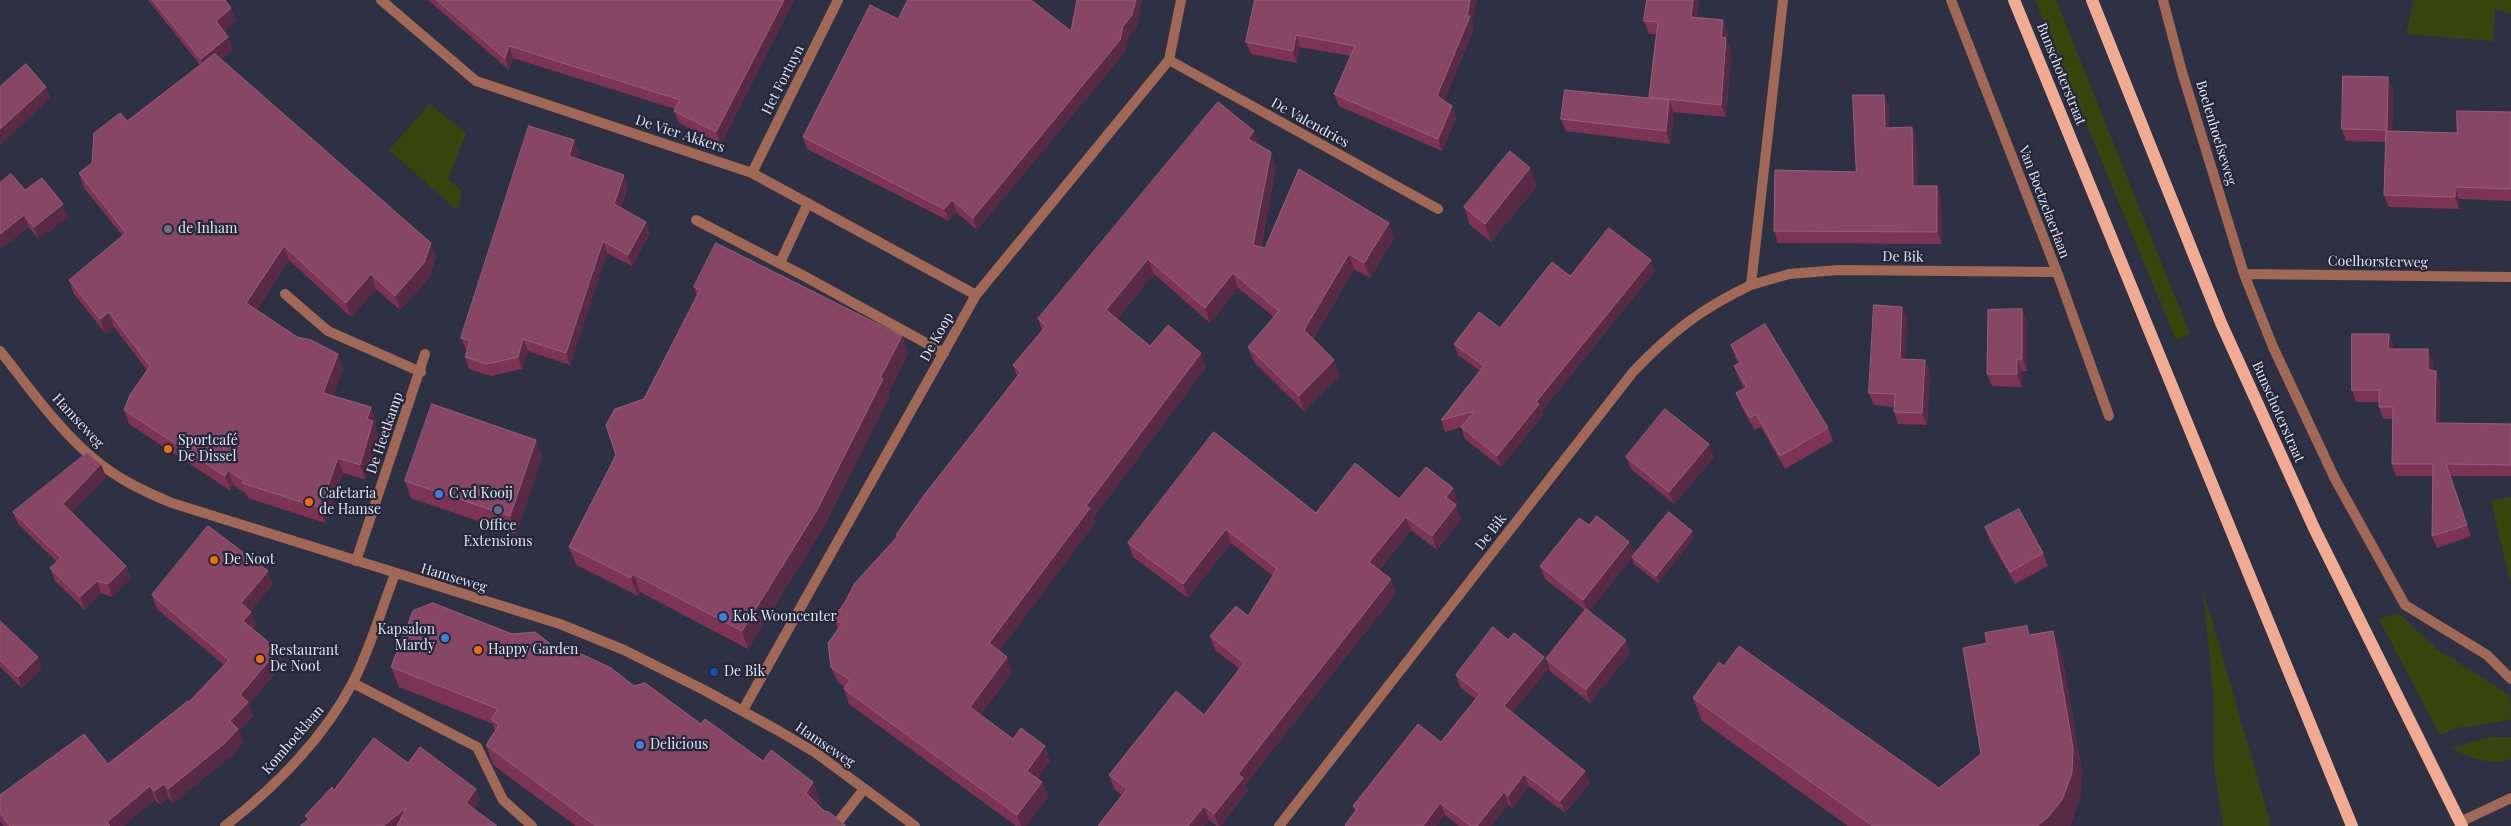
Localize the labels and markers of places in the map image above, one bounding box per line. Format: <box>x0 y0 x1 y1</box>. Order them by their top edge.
place label: de Inham <box>178 221 237 237</box>
marker: de Inham <box>162 223 174 235</box>
place label: Sportcafé De Dissel <box>178 433 238 466</box>
marker: Sportcafé De Dissel <box>162 443 174 455</box>
place label: Cafetaria de Hamse <box>319 486 381 518</box>
place label: C vd Kooij <box>449 486 513 502</box>
marker: C vd Kooij <box>433 488 445 500</box>
marker: Cafetaria de Hamse <box>303 496 315 508</box>
marker: Office Extensions <box>492 504 504 516</box>
place label: Office Extensions <box>464 518 532 550</box>
place label: De Noot <box>224 552 275 568</box>
marker: De Noot <box>208 554 220 566</box>
place label: Kok Wooncenter <box>733 609 837 625</box>
marker: Kok Wooncenter <box>717 611 729 623</box>
place label: Kapsalon Mardy <box>378 622 435 654</box>
marker: Kapsalon Mardy <box>439 632 451 644</box>
place label: Happy Garden <box>488 642 578 658</box>
place label: Restaurant De Noot <box>270 643 339 676</box>
marker: Happy Garden <box>472 644 484 656</box>
marker: Restaurant De Noot <box>254 653 266 665</box>
place label: De Bik <box>724 664 765 680</box>
marker: De Bik <box>708 666 720 678</box>
place label: Delicious <box>650 737 708 753</box>
marker: Delicious <box>634 739 646 751</box>

